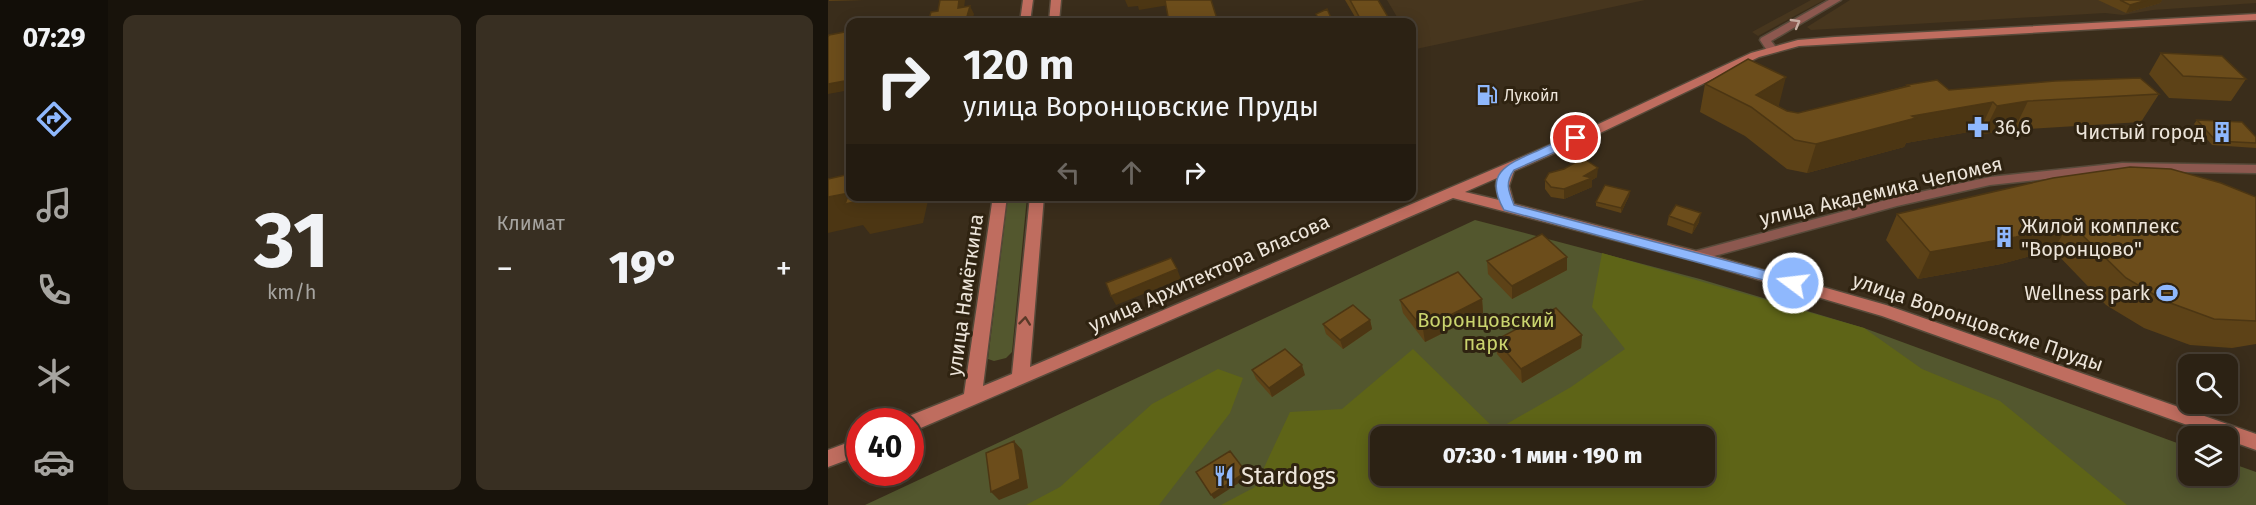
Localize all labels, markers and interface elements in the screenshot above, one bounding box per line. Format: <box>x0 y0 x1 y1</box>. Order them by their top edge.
one-way arrow <box>1789 19 1800 30</box>
text: 07:29 <box>22 22 86 54</box>
text: 120 m <box>963 40 1074 90</box>
icon: right <box>864 42 942 120</box>
fuel station icon: Лукойл <box>1475 83 1499 107</box>
place label: Лукойл <box>1504 86 1559 105</box>
text: улица Воронцовские Пруды <box>963 91 1319 123</box>
icon: directions <box>33 98 75 140</box>
pin <box>1550 112 1601 163</box>
pharmacy icon: 36,6 <box>1966 115 1990 139</box>
place label: 36,6 <box>1995 115 2031 139</box>
place label: Чистый город <box>2076 120 2205 144</box>
building icon: Чистый город <box>2210 120 2234 144</box>
icon: arrive <box>1559 121 1592 154</box>
street label: улица Академика Челомея <box>1757 151 2005 231</box>
icon: left <box>1052 156 1085 189</box>
icon: ahead <box>1115 156 1148 189</box>
icon: right <box>1178 156 1211 189</box>
icon: music <box>33 184 75 226</box>
text: 31 <box>254 194 329 288</box>
street label: улица Архитектора Власова <box>1085 209 1333 337</box>
text: Климат <box>497 211 565 235</box>
street label: улица Намёткина <box>942 212 988 378</box>
place label: Жилой комплекс "Воронцово" <box>2021 214 2179 261</box>
building icon: Жилой комплекс "Воронцово" <box>1992 225 2016 249</box>
text: 19° <box>609 241 679 295</box>
text: − <box>497 249 513 289</box>
text: + <box>776 249 792 289</box>
position arrow <box>1761 251 1825 315</box>
street label: улица Воронцовские Пруды <box>1849 268 2107 376</box>
icon: phone <box>33 269 75 311</box>
text: km/h <box>267 280 317 304</box>
place label: Wellness park <box>2024 281 2151 305</box>
sports icon: Wellness park <box>2155 281 2179 305</box>
park label: Воронцовский парк <box>1417 308 1555 355</box>
one-way arrow <box>1018 316 1031 325</box>
map controls <box>2178 354 2238 486</box>
button: search <box>2178 354 2238 414</box>
icon: climate <box>33 355 75 397</box>
speed limit sign: 40 <box>846 408 924 486</box>
button: layers <box>2178 426 2238 486</box>
icon: car <box>33 441 75 483</box>
text: 07:30 · 1 мин · 190 m <box>1443 442 1642 469</box>
place label: Stardogs <box>1241 462 1336 490</box>
restaurant icon: Stardogs <box>1212 464 1236 488</box>

